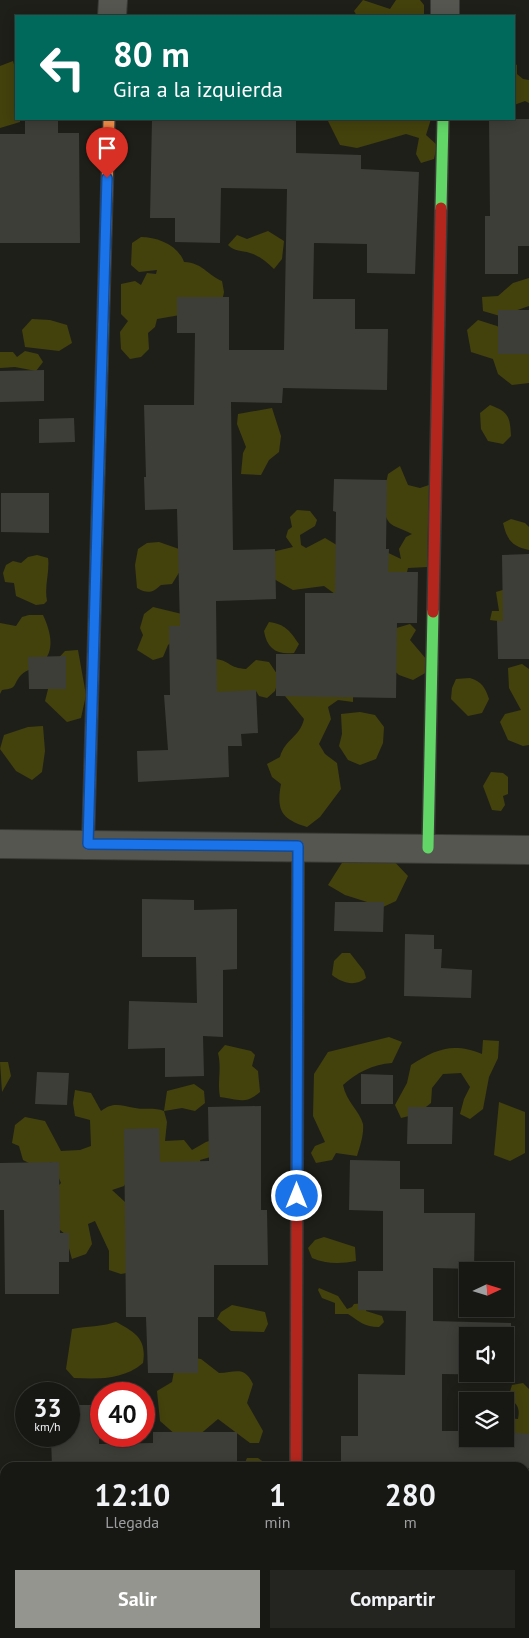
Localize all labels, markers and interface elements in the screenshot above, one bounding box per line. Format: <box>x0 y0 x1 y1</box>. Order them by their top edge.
text: 80 m <box>113 31 190 77</box>
icon: left <box>30 35 95 100</box>
text: Gira a la izquierda <box>113 75 283 103</box>
pin <box>86 127 128 178</box>
icon: arrive <box>93 134 121 162</box>
position arrow <box>270 1169 322 1221</box>
north arrow <box>459 1262 514 1318</box>
map controls <box>459 1262 514 1447</box>
button: sound <box>459 1327 514 1382</box>
speed limit sign: 40 <box>90 1382 155 1447</box>
text: 33 <box>33 1392 62 1424</box>
button: layers <box>459 1392 514 1447</box>
text: km/h <box>34 1419 61 1434</box>
text: 12:10 <box>94 1475 170 1514</box>
text: 1 <box>269 1475 286 1514</box>
text: 280 <box>385 1475 436 1514</box>
text: Llegada <box>105 1512 159 1532</box>
text: min <box>265 1512 291 1532</box>
text: m <box>404 1512 417 1532</box>
button: Salir <box>15 1570 260 1628</box>
button: Compartir <box>270 1570 515 1628</box>

